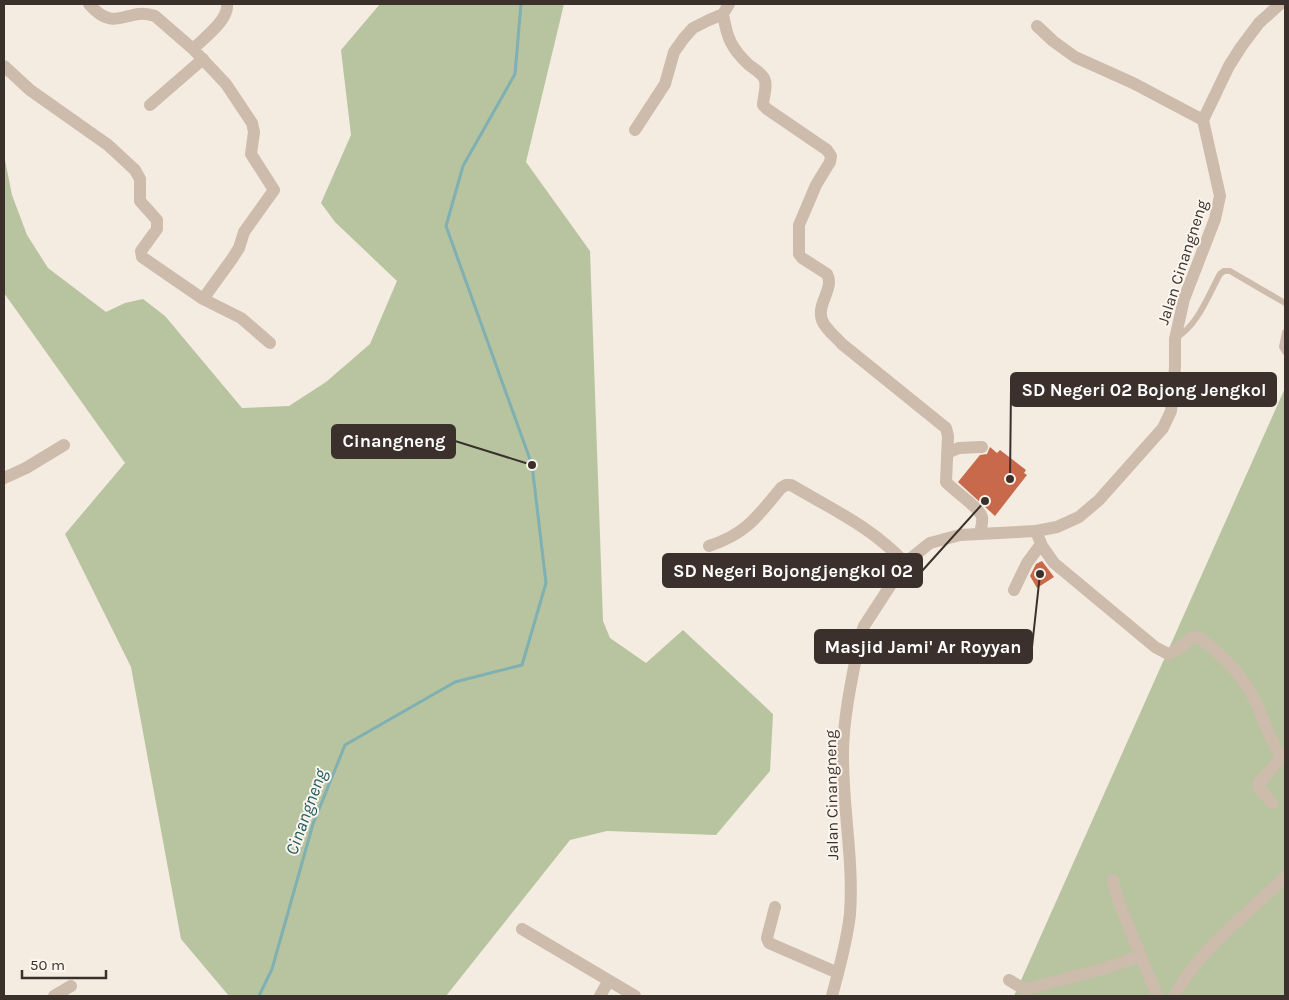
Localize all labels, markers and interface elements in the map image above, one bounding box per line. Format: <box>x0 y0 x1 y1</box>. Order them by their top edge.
street label: Jalan Cinangneng <box>1153 197 1212 327</box>
callout: SD Negeri 02 Bojong Jengkol <box>1011 373 1276 406</box>
text: SD Negeri 02 Bojong Jengkol <box>1021 379 1267 401</box>
callout: Cinangneng <box>332 425 455 458</box>
text: Cinangneng <box>342 430 446 452</box>
callout: SD Negeri Bojongjengkol 02 <box>663 554 922 587</box>
text: SD Negeri Bojongjengkol 02 <box>673 560 913 582</box>
callout: Masjid Jami' Ar Royyan <box>815 630 1032 663</box>
text: Masjid Jami' Ar Royyan <box>824 636 1022 658</box>
street label: Jalan Cinangneng <box>821 730 842 860</box>
water label: Cinangneng <box>280 765 332 858</box>
scale bar <box>22 948 106 980</box>
text: 50 m <box>30 956 65 974</box>

